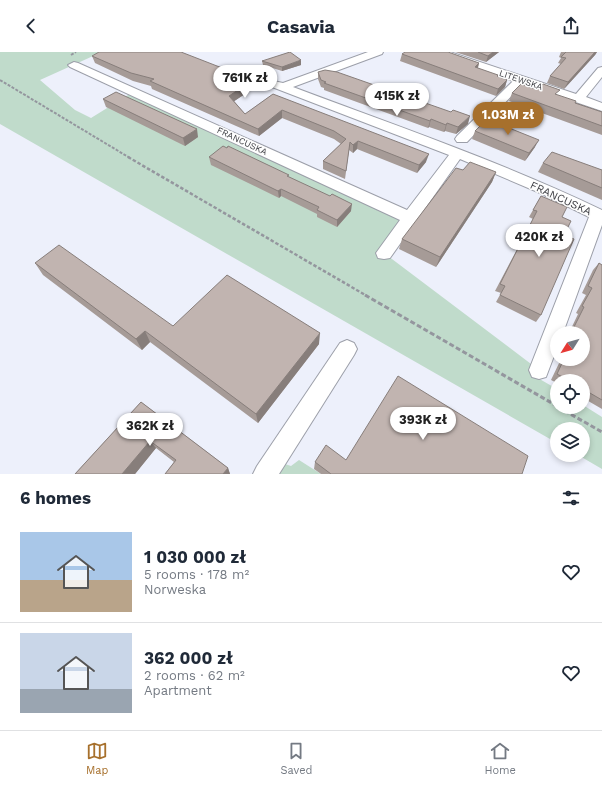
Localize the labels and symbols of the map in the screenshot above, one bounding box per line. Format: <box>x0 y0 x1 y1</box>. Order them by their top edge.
pin: 761K zł <box>208 65 282 99</box>
street label: LITEWSKA <box>498 68 544 92</box>
pin: 415K zł <box>360 83 434 117</box>
pin: 1.03M zł <box>467 102 549 136</box>
street label: FRANCUSKA <box>215 125 269 157</box>
street label: FRANCUSKA <box>528 179 594 218</box>
pin: 420K zł <box>502 224 576 258</box>
north arrow <box>550 326 590 366</box>
pin: 393K zł <box>386 407 460 441</box>
pin: 362K zł <box>113 413 187 447</box>

